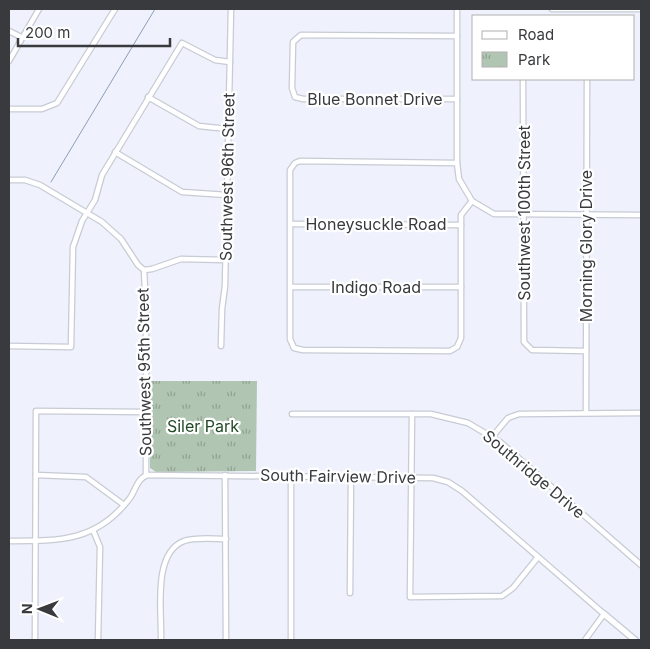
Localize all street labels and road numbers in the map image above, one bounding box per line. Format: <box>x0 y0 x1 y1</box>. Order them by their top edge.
street label: Blue Bonnet Drive <box>307 89 443 109</box>
street label: Southwest 96th Street <box>216 93 238 261</box>
street label: Southwest 100th Street <box>514 125 534 301</box>
street label: Morning Glory Drive <box>576 170 596 322</box>
street label: Honeysuckle Road <box>305 214 447 234</box>
street label: Indigo Road <box>331 277 421 297</box>
street label: Southwest 95th Street <box>133 288 155 456</box>
street label: Southridge Drive <box>479 425 589 523</box>
street label: South Fairview Drive <box>260 465 416 487</box>

